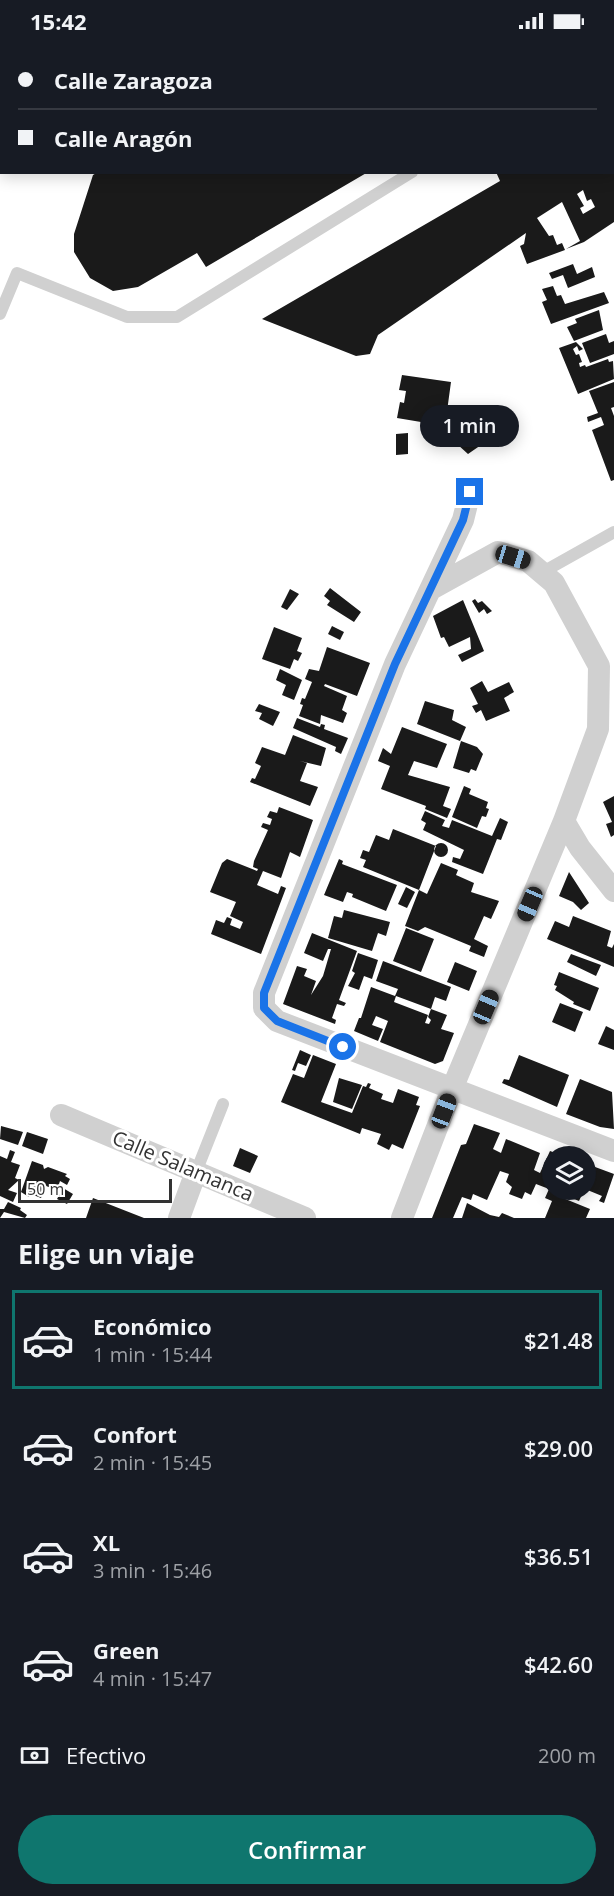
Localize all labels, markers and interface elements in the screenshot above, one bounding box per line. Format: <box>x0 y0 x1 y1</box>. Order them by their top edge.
text: 15:42 <box>30 6 87 36</box>
text: Calle Zaragoza <box>54 65 213 95</box>
text: Calle Aragón <box>54 123 192 153</box>
callout: 1 min <box>420 405 520 447</box>
text: 1 min <box>443 412 497 439</box>
route end <box>456 478 483 505</box>
car <box>493 543 533 571</box>
car <box>515 884 545 924</box>
car <box>471 987 501 1027</box>
route start <box>329 1033 356 1060</box>
car <box>429 1091 459 1131</box>
street label: Calle Salamanca <box>108 1124 258 1207</box>
map controls <box>542 1146 596 1200</box>
button: layers <box>542 1146 596 1200</box>
scale bar <box>18 1176 172 1204</box>
text: 50 m <box>27 1178 64 1200</box>
text: Elige un viaje <box>18 1235 194 1272</box>
text: Económico <box>93 1311 212 1341</box>
icon: car <box>21 1313 75 1367</box>
text: $21.48 <box>524 1325 593 1355</box>
text: 1 min · 15:44 <box>93 1341 212 1368</box>
text: Confort <box>93 1419 177 1449</box>
icon: car <box>21 1421 75 1475</box>
text: $29.00 <box>524 1433 593 1463</box>
text: 2 min · 15:45 <box>93 1449 212 1476</box>
text: XL <box>93 1527 120 1557</box>
icon: car <box>21 1529 75 1583</box>
text: $36.51 <box>524 1541 593 1571</box>
text: 3 min · 15:46 <box>93 1557 212 1584</box>
text: Green <box>93 1635 159 1665</box>
icon: car <box>21 1637 75 1691</box>
text: $42.60 <box>524 1649 593 1679</box>
text: 4 min · 15:47 <box>93 1665 212 1692</box>
icon: cash <box>18 1739 51 1772</box>
text: Efectivo <box>66 1740 146 1770</box>
text: 200 m <box>538 1742 596 1769</box>
button: Confirmar <box>18 1815 596 1884</box>

